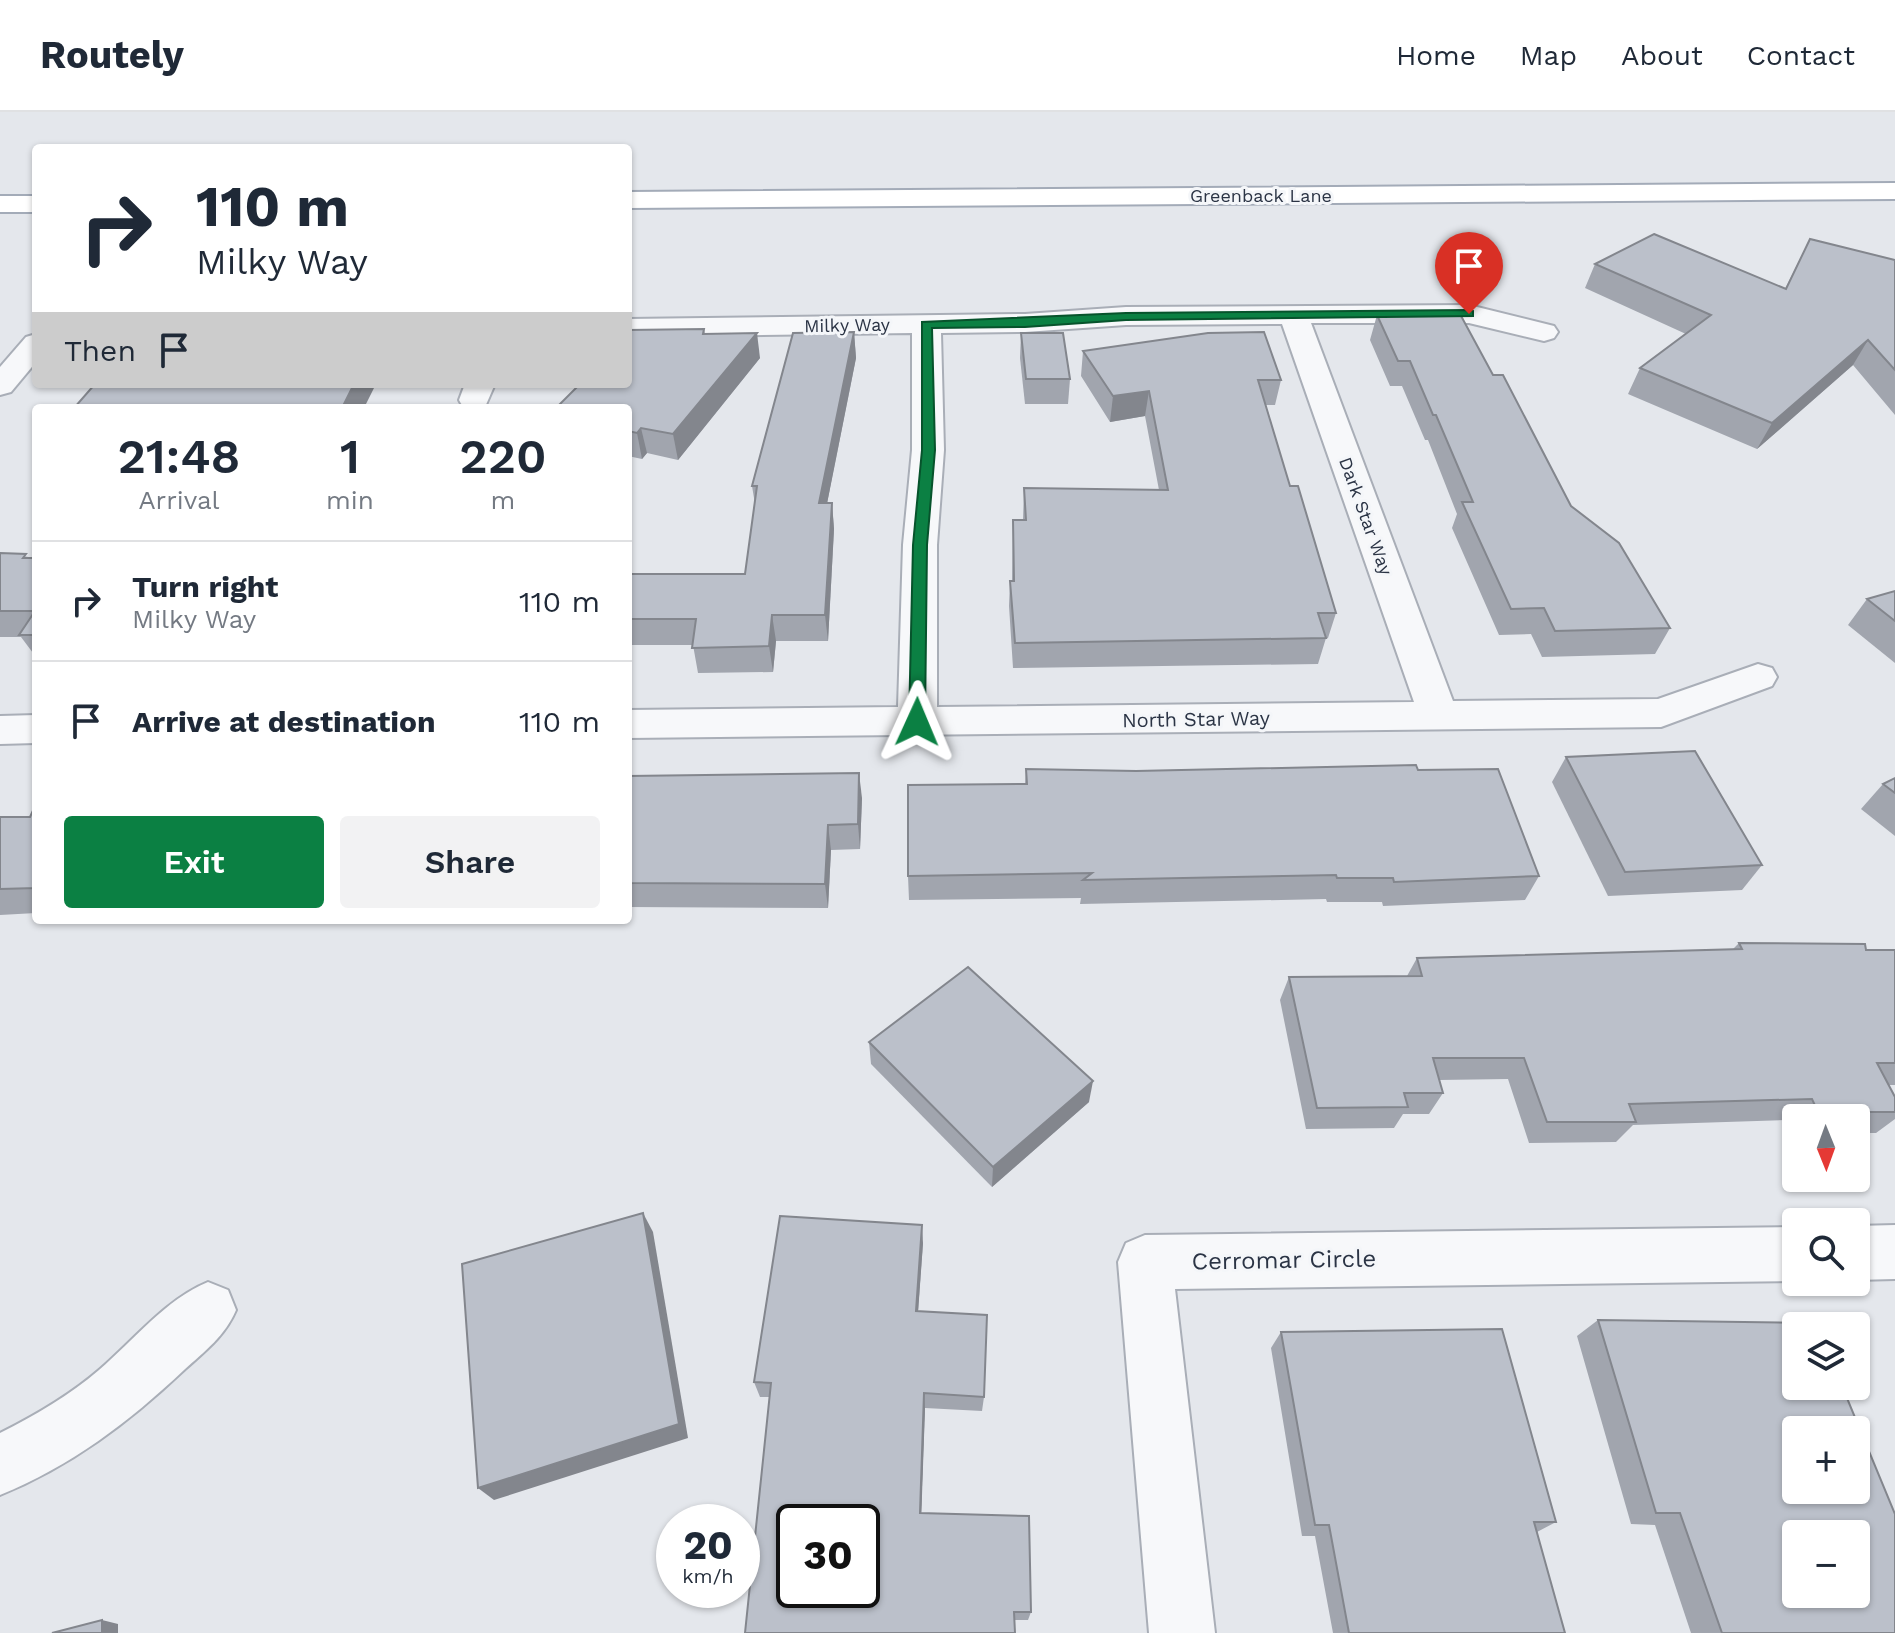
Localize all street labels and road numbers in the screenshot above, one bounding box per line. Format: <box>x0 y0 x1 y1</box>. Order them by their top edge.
street label: Greenback Lane <box>1190 185 1332 206</box>
street label: Milky Way <box>804 314 891 336</box>
street label: Dark Star Way <box>1335 454 1397 578</box>
street label: North Star Way <box>1122 706 1271 732</box>
street label: Cerromar Circle <box>1191 1244 1377 1276</box>

